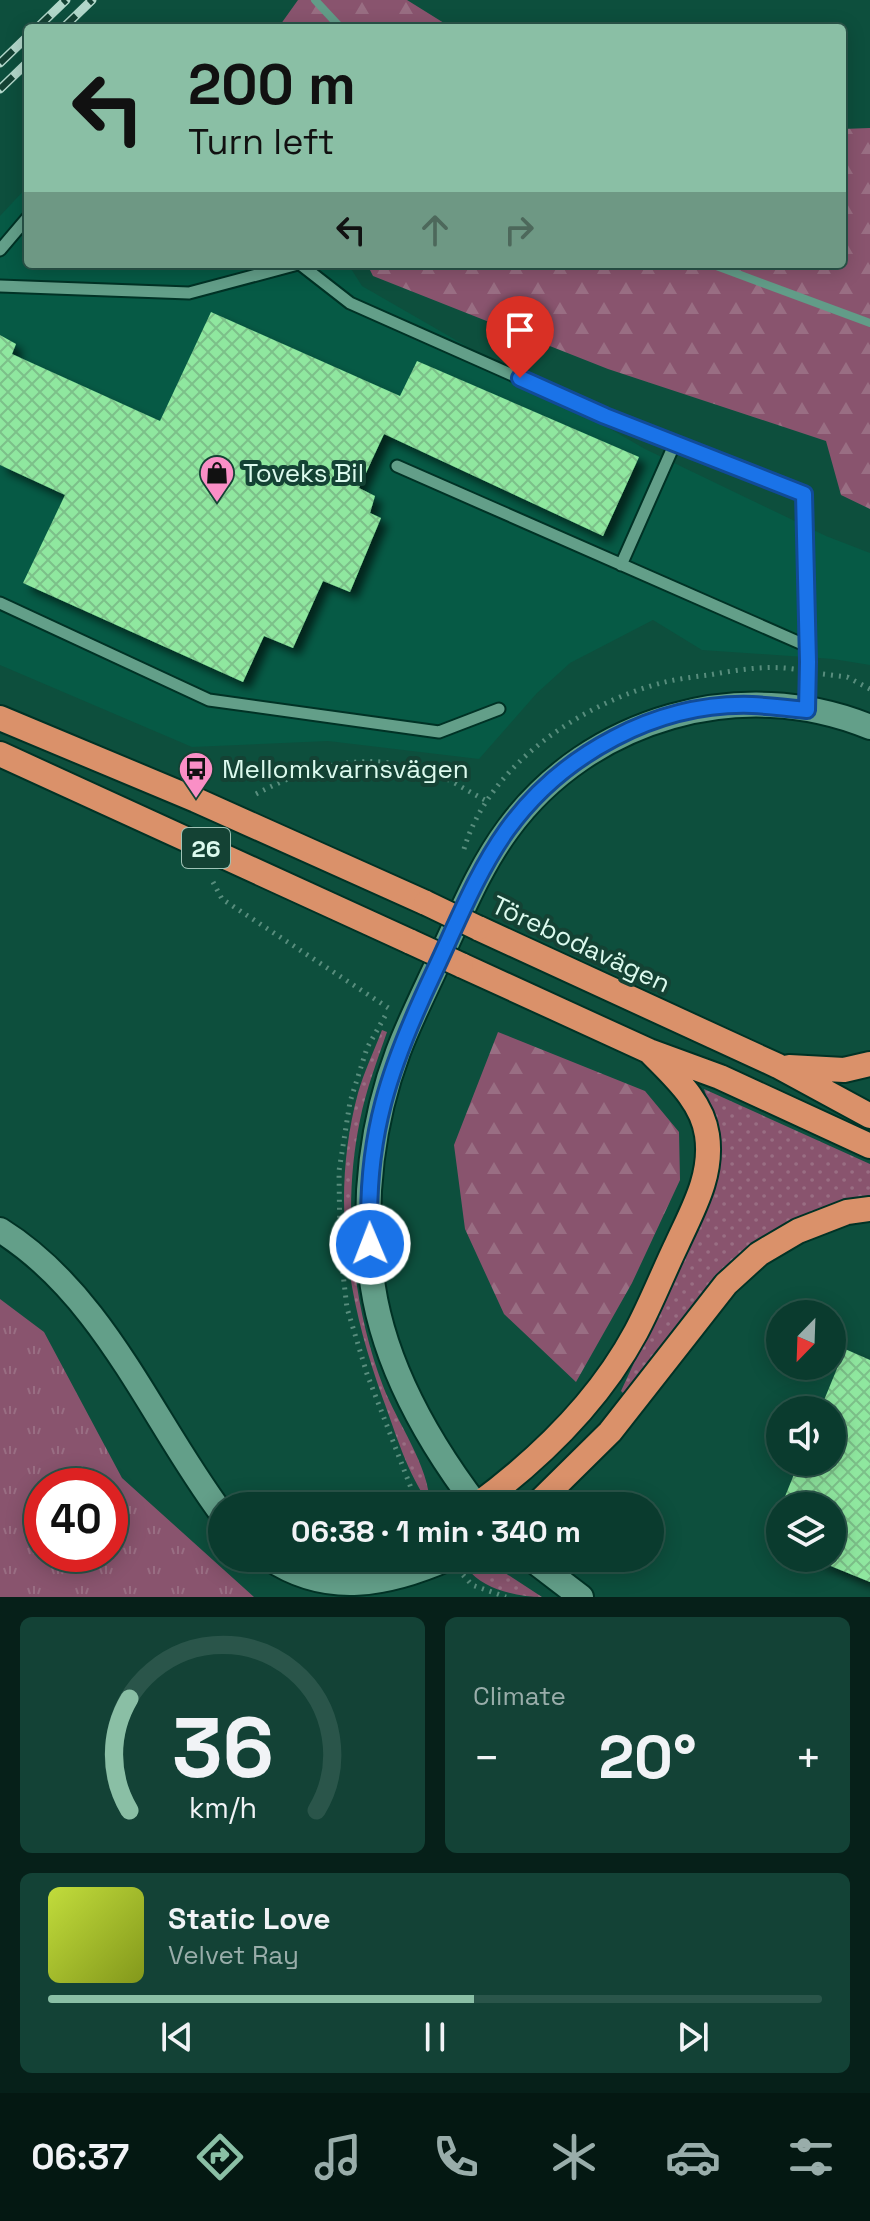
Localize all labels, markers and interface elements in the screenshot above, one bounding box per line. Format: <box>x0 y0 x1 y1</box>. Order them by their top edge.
text: 200 m <box>188 49 356 120</box>
icon: left <box>56 56 160 160</box>
text: Turn left <box>188 119 335 165</box>
icon: left <box>329 208 373 252</box>
icon: ahead <box>413 208 457 252</box>
icon: right <box>497 208 541 252</box>
pin <box>486 296 554 378</box>
icon: arrive <box>498 308 542 352</box>
shop icon: Toveks Bil <box>198 454 236 504</box>
place label: Toveks Bil <box>243 456 364 490</box>
bus stop icon: Mellomkvarnsvägen <box>177 750 215 800</box>
place label: Mellomkvarnsvägen <box>222 752 469 786</box>
road number: 26 <box>182 828 230 868</box>
street label: Törebodavägen <box>486 888 676 1000</box>
position arrow <box>328 1202 412 1286</box>
north arrow <box>766 1300 846 1380</box>
map controls <box>766 1300 846 1572</box>
button: sound <box>766 1396 846 1476</box>
speed limit sign: 40 <box>24 1468 128 1572</box>
button: layers <box>766 1492 846 1572</box>
text: 06:38 · 1 min · 340 m <box>291 1512 581 1551</box>
text: Climate <box>473 1679 566 1713</box>
text: 36 <box>172 1695 274 1801</box>
text: 20° <box>598 1719 697 1796</box>
text: − <box>473 1730 500 1786</box>
text: + <box>795 1730 822 1786</box>
text: km/h <box>188 1790 257 1826</box>
text: Static Love <box>168 1899 331 1938</box>
text: Velvet Ray <box>168 1938 299 1972</box>
icon: previous <box>155 2015 199 2059</box>
icon: pause <box>413 2015 457 2059</box>
icon: next <box>671 2015 715 2059</box>
icon: directions <box>192 2129 248 2185</box>
icon: music <box>310 2129 366 2185</box>
icon: phone <box>428 2129 484 2185</box>
icon: climate <box>546 2129 602 2185</box>
icon: car <box>665 2129 721 2185</box>
icon: filters <box>783 2129 839 2185</box>
text: 06:37 <box>31 2134 129 2180</box>

